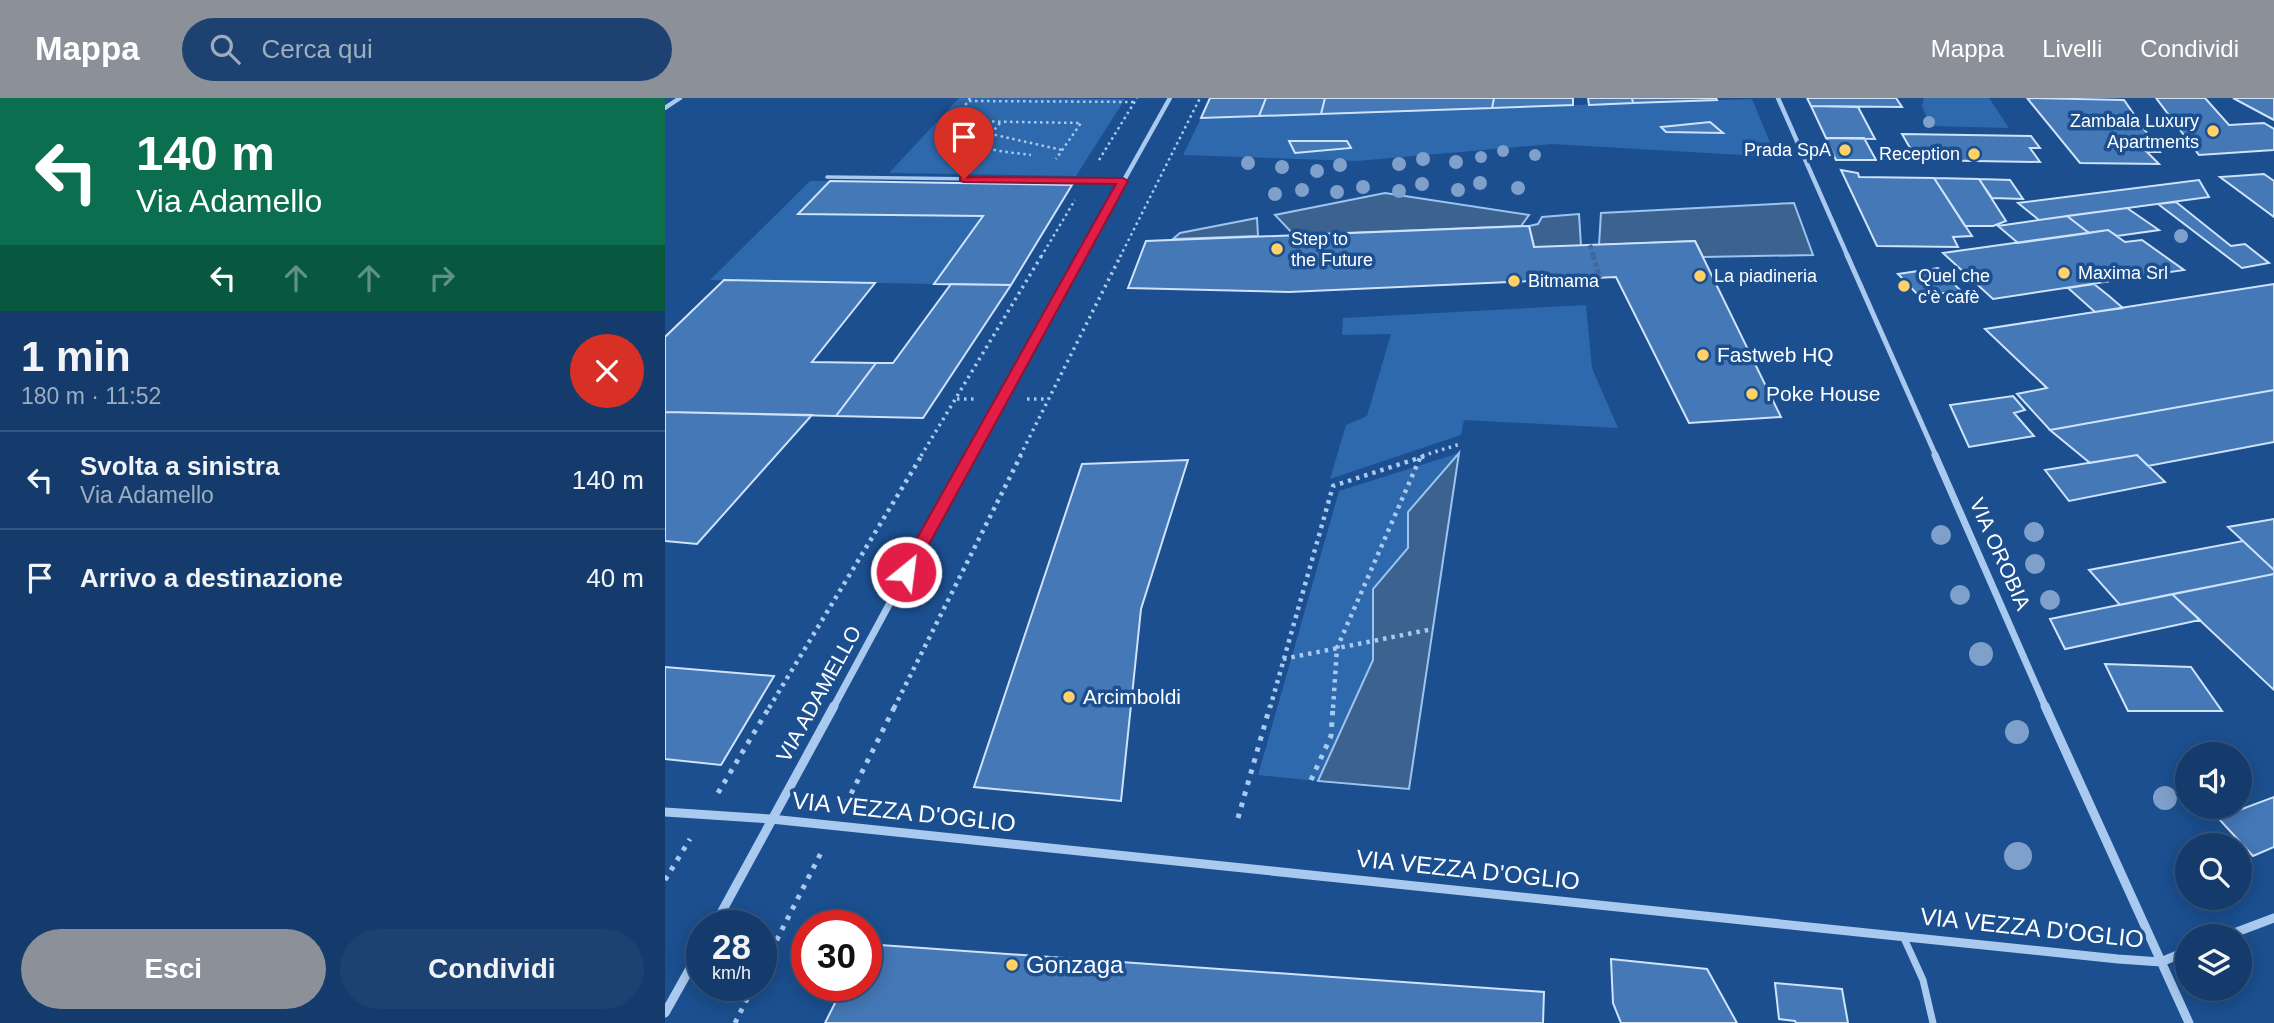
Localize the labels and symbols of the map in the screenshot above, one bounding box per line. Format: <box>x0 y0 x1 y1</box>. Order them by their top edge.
pin <box>934 107 994 179</box>
place label: Zambala Luxury Apartments <box>2070 111 2199 152</box>
marker: Zambala Luxury Apartments <box>2205 123 2221 139</box>
place label: Prada SpA <box>1744 140 1831 160</box>
marker: Prada SpA <box>1837 142 1853 158</box>
place label: Reception <box>1879 144 1960 164</box>
marker: Reception <box>1966 146 1982 162</box>
place label: Step to the Future <box>1291 229 1373 270</box>
marker: Step to the Future <box>1269 241 1285 257</box>
place label: Maxima Srl <box>2078 263 2168 283</box>
marker: Maxima Srl <box>2056 265 2072 281</box>
place label: La piadineria <box>1714 266 1818 286</box>
place label: Quel che c'è cafè <box>1918 266 1990 307</box>
marker: La piadineria <box>1692 268 1708 284</box>
place label: Bitmama <box>1528 271 1600 291</box>
marker: Bitmama <box>1506 273 1522 289</box>
marker: Quel che c'è cafè <box>1896 278 1912 294</box>
place label: Fastweb HQ <box>1717 343 1834 366</box>
marker: Fastweb HQ <box>1695 347 1711 363</box>
place label: Poke House <box>1766 382 1880 405</box>
marker: Poke House <box>1744 386 1760 402</box>
street label: VIA OROBIA <box>1966 494 2035 613</box>
position arrow <box>869 535 943 609</box>
street label: VIA ADAMELLO <box>772 622 865 766</box>
place label: Arcimboldi <box>1083 685 1181 708</box>
marker: Arcimboldi <box>1061 689 1077 705</box>
street label: VIA VEZZA D'OGLIO <box>791 786 1017 837</box>
street label: VIA VEZZA D'OGLIO <box>1355 844 1581 895</box>
street label: VIA VEZZA D'OGLIO <box>1919 902 2145 953</box>
speed limit sign: 30 <box>791 910 882 1001</box>
place label: Gonzaga <box>1026 951 1124 978</box>
marker: Gonzaga <box>1004 957 1020 973</box>

